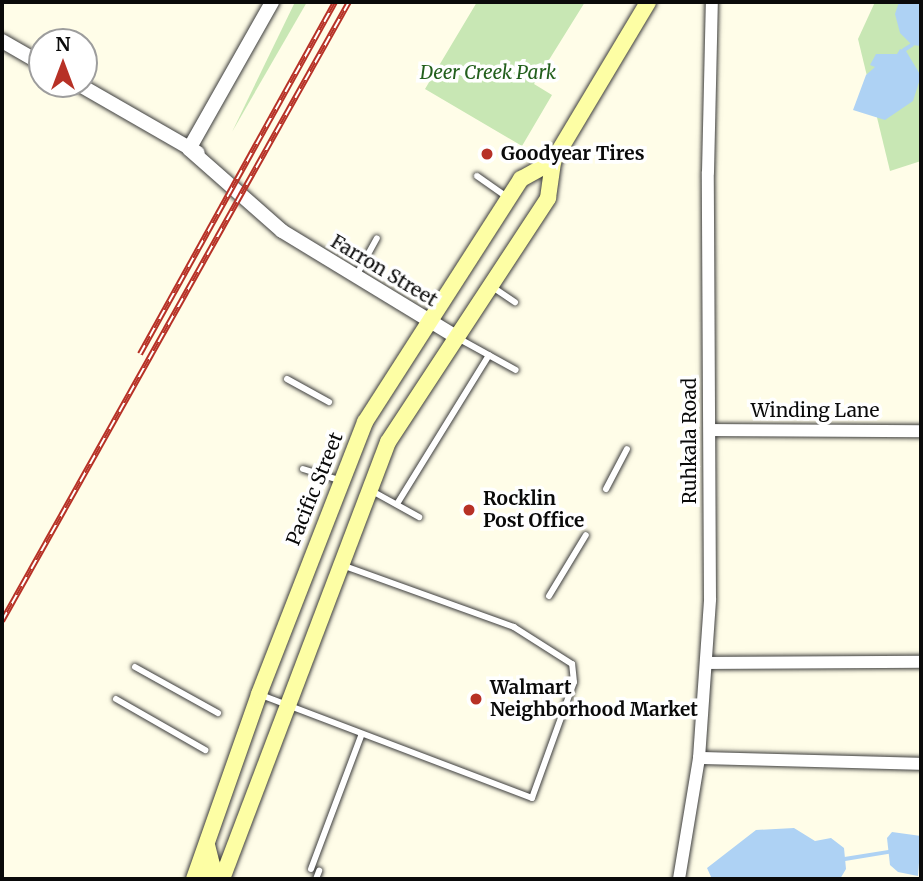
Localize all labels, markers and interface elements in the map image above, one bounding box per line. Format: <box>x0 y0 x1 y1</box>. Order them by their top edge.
north arrow <box>28 28 98 98</box>
text: N <box>55 32 71 56</box>
park label: Deer Creek Park <box>420 62 556 84</box>
place label: Goodyear Tires <box>501 143 644 165</box>
marker: Goodyear Tires <box>479 146 495 162</box>
street label: Farron Street <box>327 230 441 312</box>
street label: Ruhkala Road <box>679 378 701 504</box>
street label: Winding Lane <box>751 400 879 422</box>
street label: Pacific Street <box>282 429 348 549</box>
place label: Rocklin Post Office <box>483 488 584 532</box>
marker: Rocklin Post Office <box>461 502 477 518</box>
place label: Walmart Neighborhood Market <box>490 677 698 721</box>
marker: Walmart Neighborhood Market <box>468 691 484 707</box>

